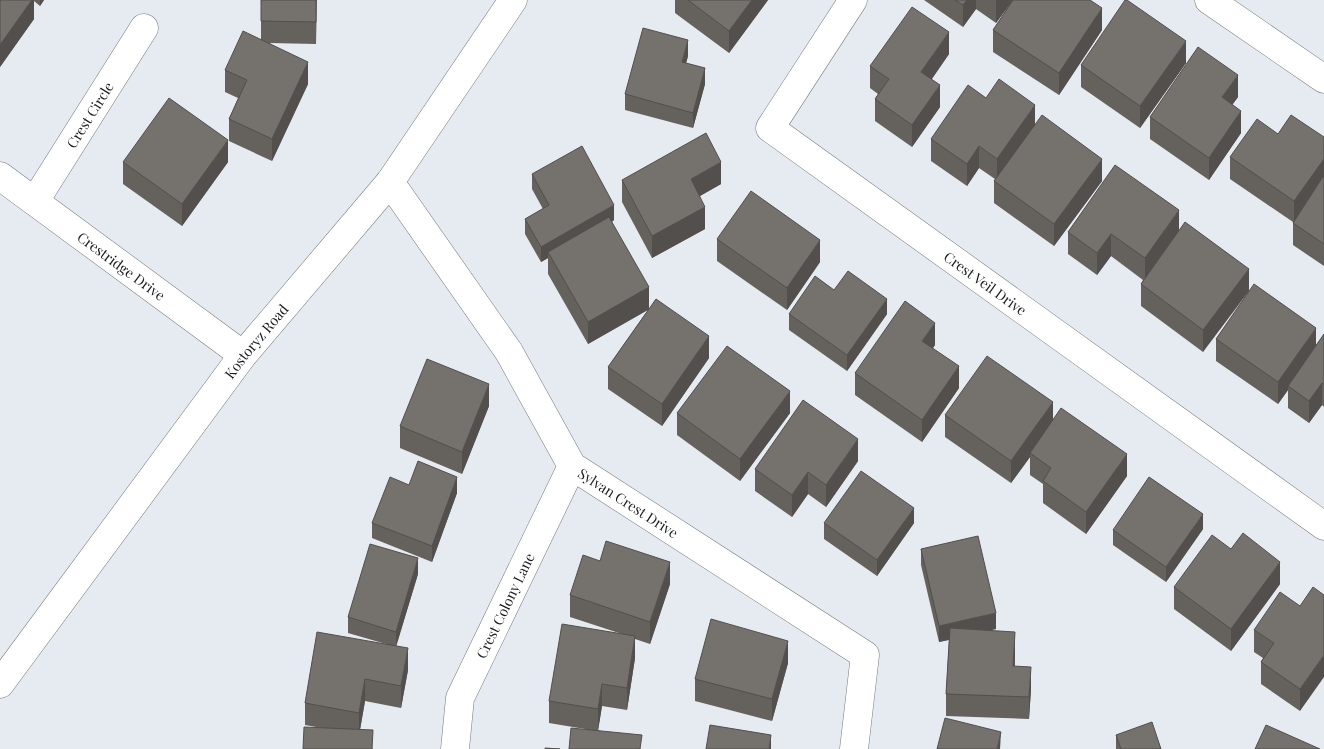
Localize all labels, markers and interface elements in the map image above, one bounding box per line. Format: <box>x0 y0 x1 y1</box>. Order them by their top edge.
street label: Crest Circle <box>61 78 117 151</box>
street label: Crestridge Drive <box>74 227 169 304</box>
street label: Crest Veil Drive <box>940 247 1031 319</box>
street label: Kostoryz Road <box>220 300 292 382</box>
street label: Sylvan Crest Drive <box>575 463 682 542</box>
street label: Crest Colony Lane <box>471 550 538 661</box>

